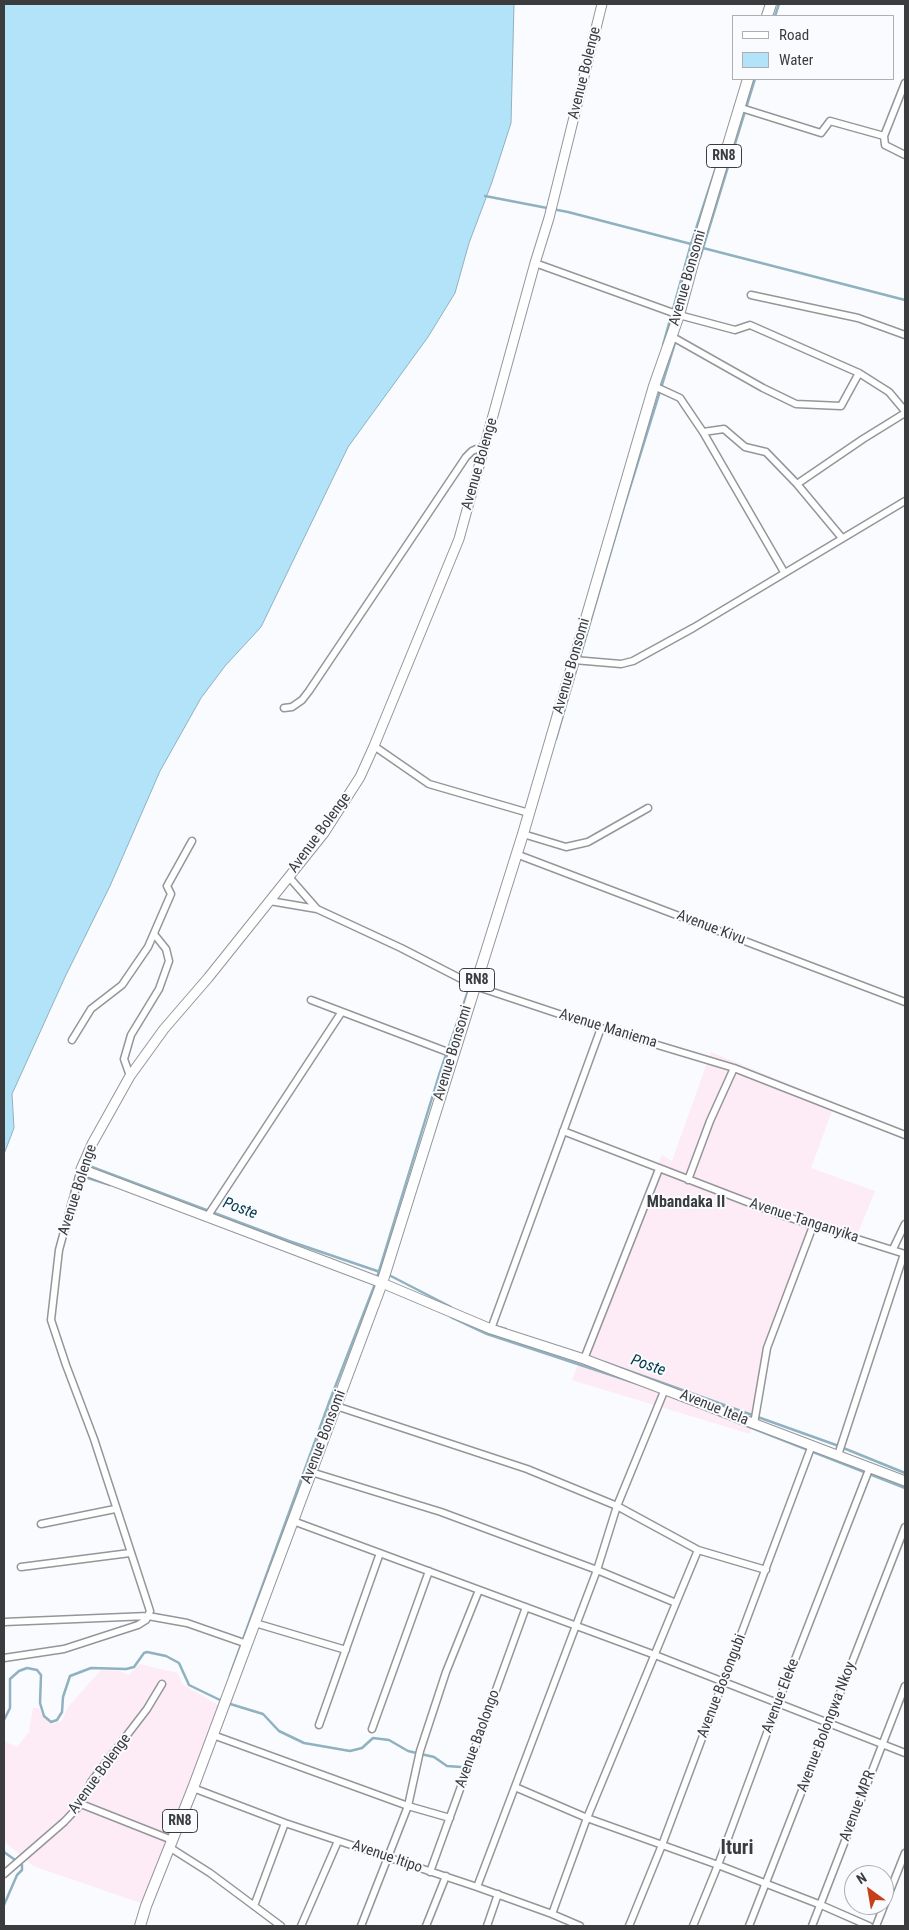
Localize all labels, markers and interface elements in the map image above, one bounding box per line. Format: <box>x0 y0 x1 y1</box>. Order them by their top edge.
legend <box>732 15 894 80</box>
street label: Avenue Bolenge <box>565 25 605 121</box>
text: Road <box>779 26 809 44</box>
text: Water <box>779 51 813 69</box>
road number: RN8 <box>706 144 742 168</box>
street label: Avenue Bonsomi <box>666 228 710 328</box>
street label: Avenue Bolenge <box>458 416 502 512</box>
street label: Avenue Bonsomi <box>550 616 594 716</box>
street label: Avenue Bolenge <box>285 789 355 877</box>
street label: Avenue Kivu <box>674 907 748 949</box>
road number: RN8 <box>460 968 494 992</box>
street label: Avenue Bonsomi <box>430 1003 476 1103</box>
street label: Avenue Maniema <box>557 1006 659 1052</box>
street label: Avenue Bolenge <box>55 1142 101 1238</box>
district label: Mbandaka II <box>647 1193 725 1213</box>
water label: Poste <box>220 1194 260 1224</box>
street label: Avenue Tanganyika <box>747 1195 861 1247</box>
water label: Poste <box>628 1351 668 1381</box>
street label: Avenue Itela <box>677 1386 751 1430</box>
street label: Avenue Bonsomi <box>298 1388 350 1486</box>
street label: Avenue Bosongubi <box>694 1632 750 1740</box>
street label: Avenue Eleke <box>759 1656 803 1736</box>
street label: Avenue Bolongwa Nkoy <box>794 1659 860 1795</box>
street label: Avenue Baolongo <box>452 1688 504 1790</box>
street label: Avenue Bolenge <box>65 1730 135 1818</box>
street label: Avenue MPR <box>836 1768 880 1844</box>
road number: RN8 <box>162 1810 198 1832</box>
street label: Avenue Itipo <box>349 1837 425 1877</box>
district label: Ituri <box>720 1837 754 1861</box>
north arrow <box>844 1865 894 1915</box>
text: N <box>854 1869 869 1887</box>

